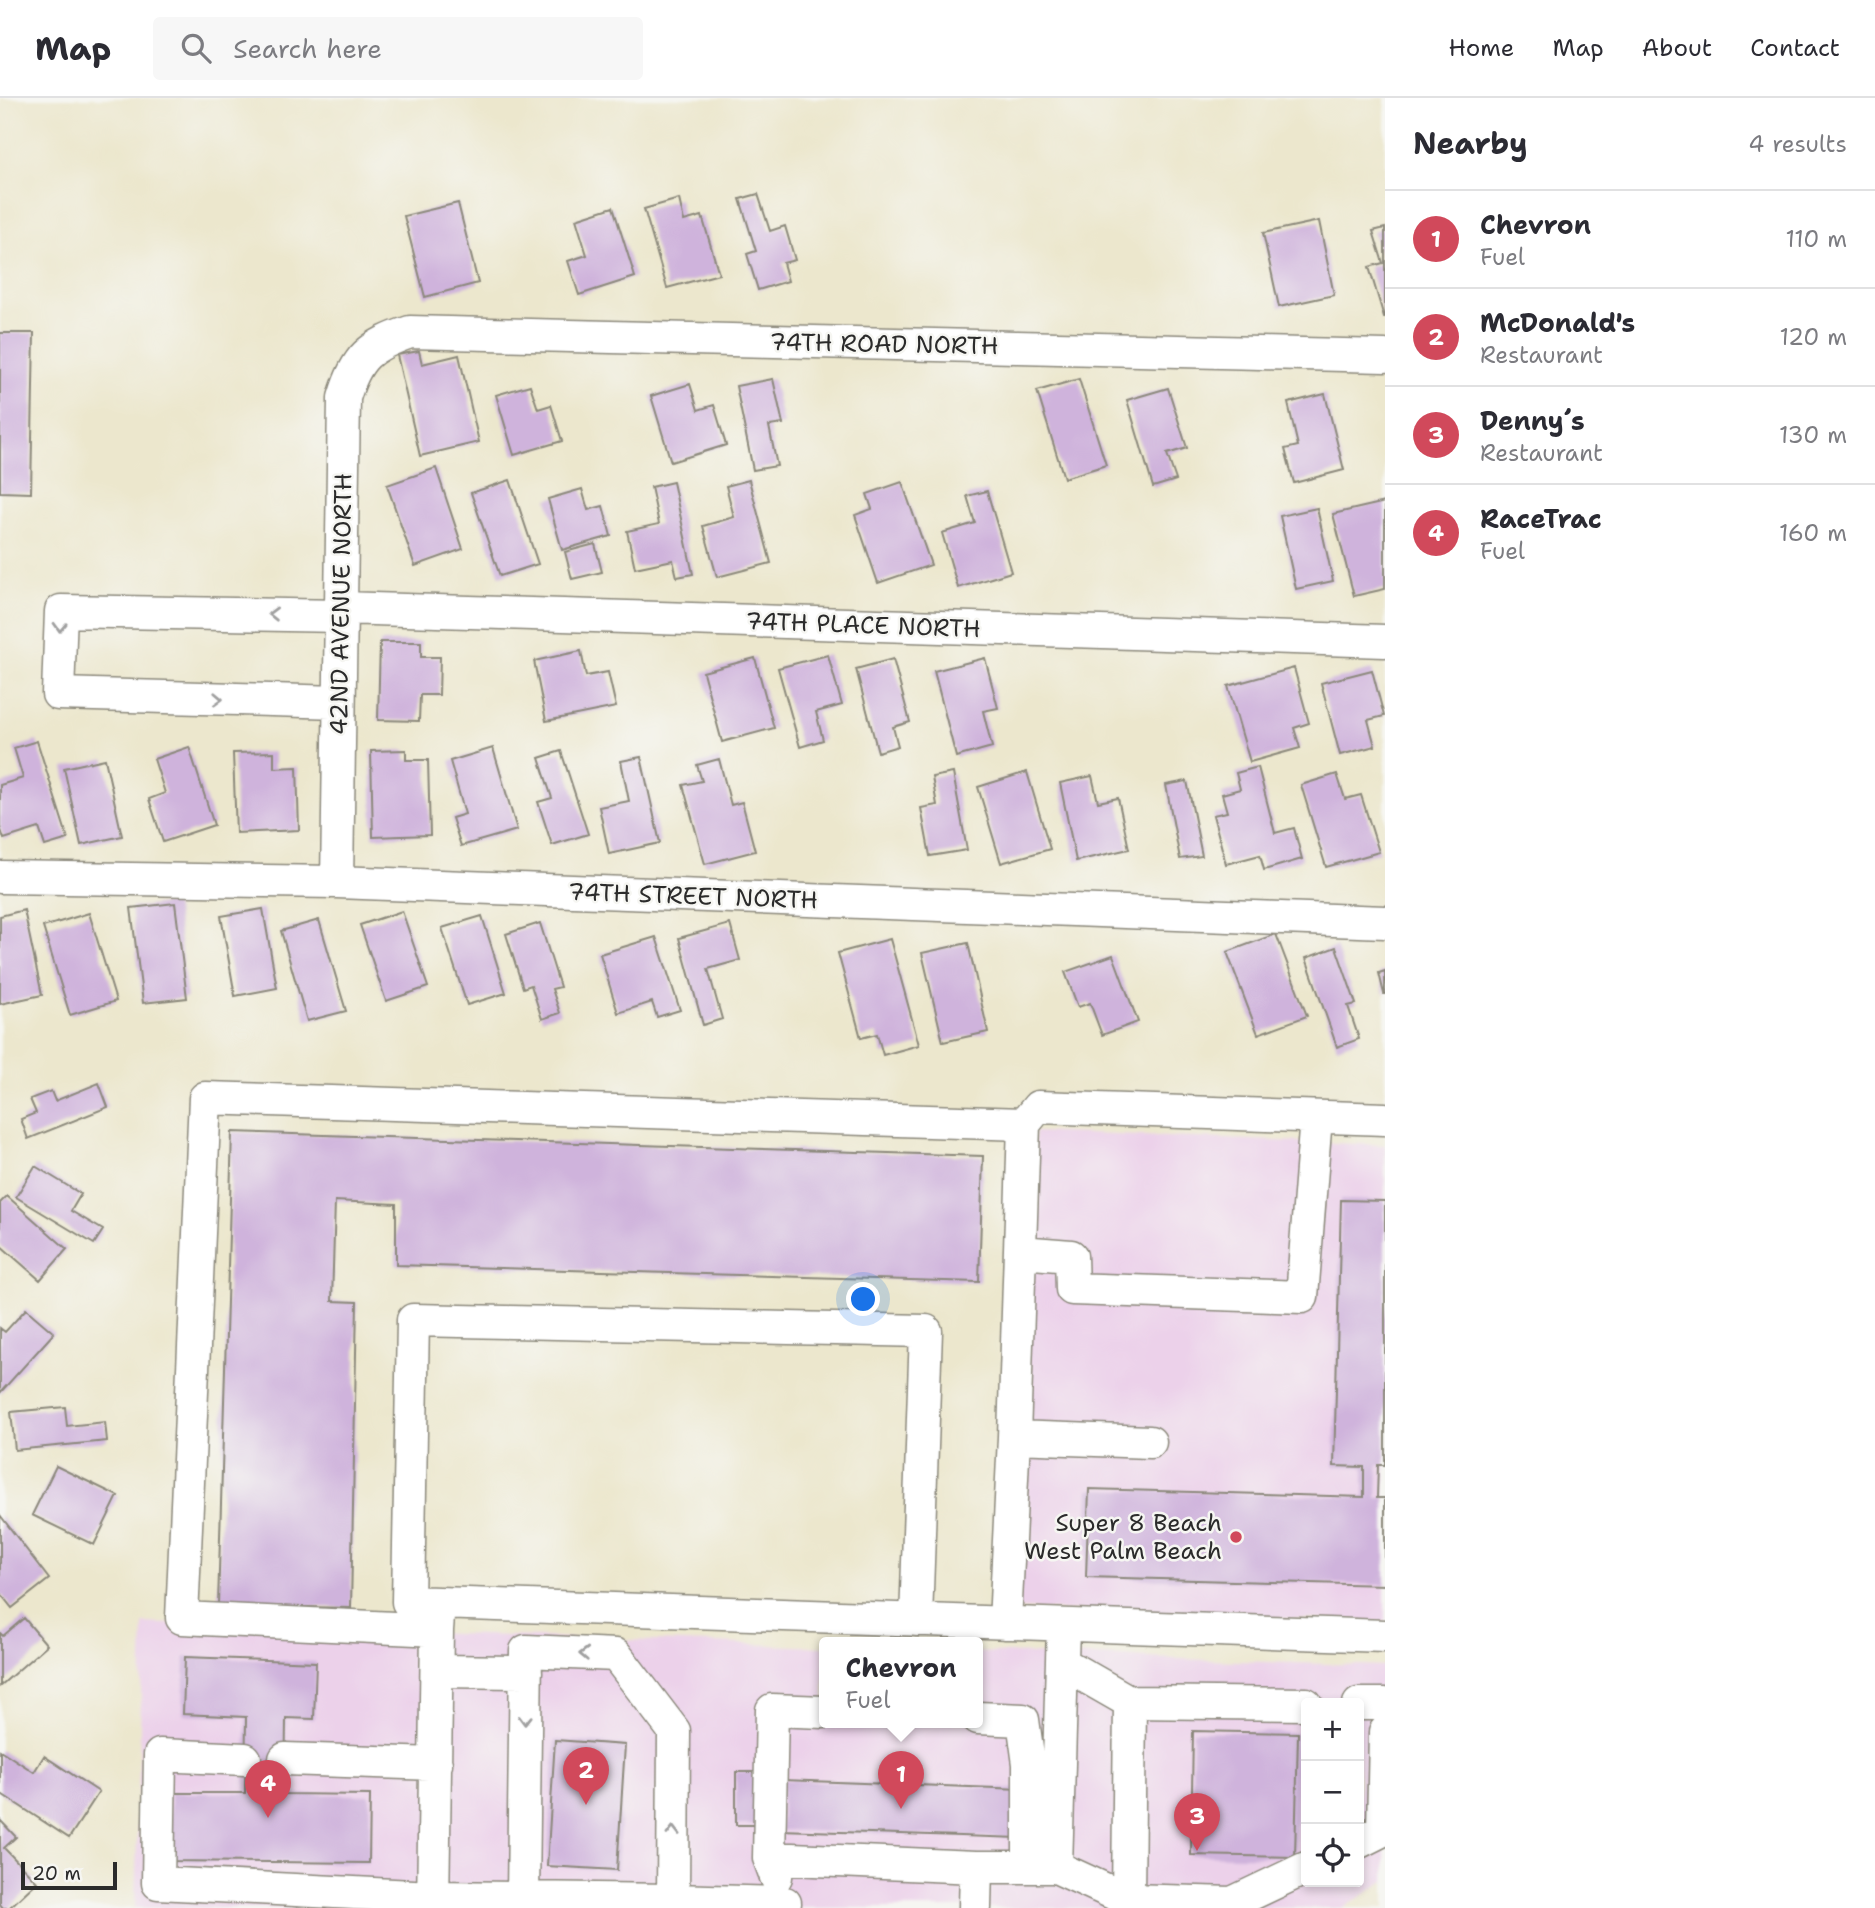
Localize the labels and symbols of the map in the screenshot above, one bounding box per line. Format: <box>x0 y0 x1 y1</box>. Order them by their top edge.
street label: 74TH ROAD NORTH <box>769 326 999 362</box>
street label: 42ND AVENUE NORTH <box>323 473 359 735</box>
street label: 74TH PLACE NORTH <box>745 605 981 645</box>
one-way arrow <box>267 607 278 622</box>
one-way arrow <box>53 622 68 633</box>
one-way arrow <box>213 691 224 706</box>
street label: 74TH STREET NORTH <box>567 876 819 916</box>
your location <box>846 1282 880 1316</box>
place label: Super 8 Beach West Palm Beach <box>1024 1507 1222 1567</box>
marker: Super 8 Beach West Palm Beach <box>1228 1529 1244 1545</box>
one-way arrow <box>578 1646 589 1661</box>
one-way arrow <box>518 1714 533 1725</box>
pin: 2 <box>563 1747 609 1805</box>
pin: 1 <box>878 1751 924 1809</box>
pin: 4 <box>245 1760 291 1818</box>
pin: 3 <box>1174 1793 1220 1851</box>
one-way arrow <box>665 1826 681 1836</box>
scale bar <box>21 1859 117 1891</box>

